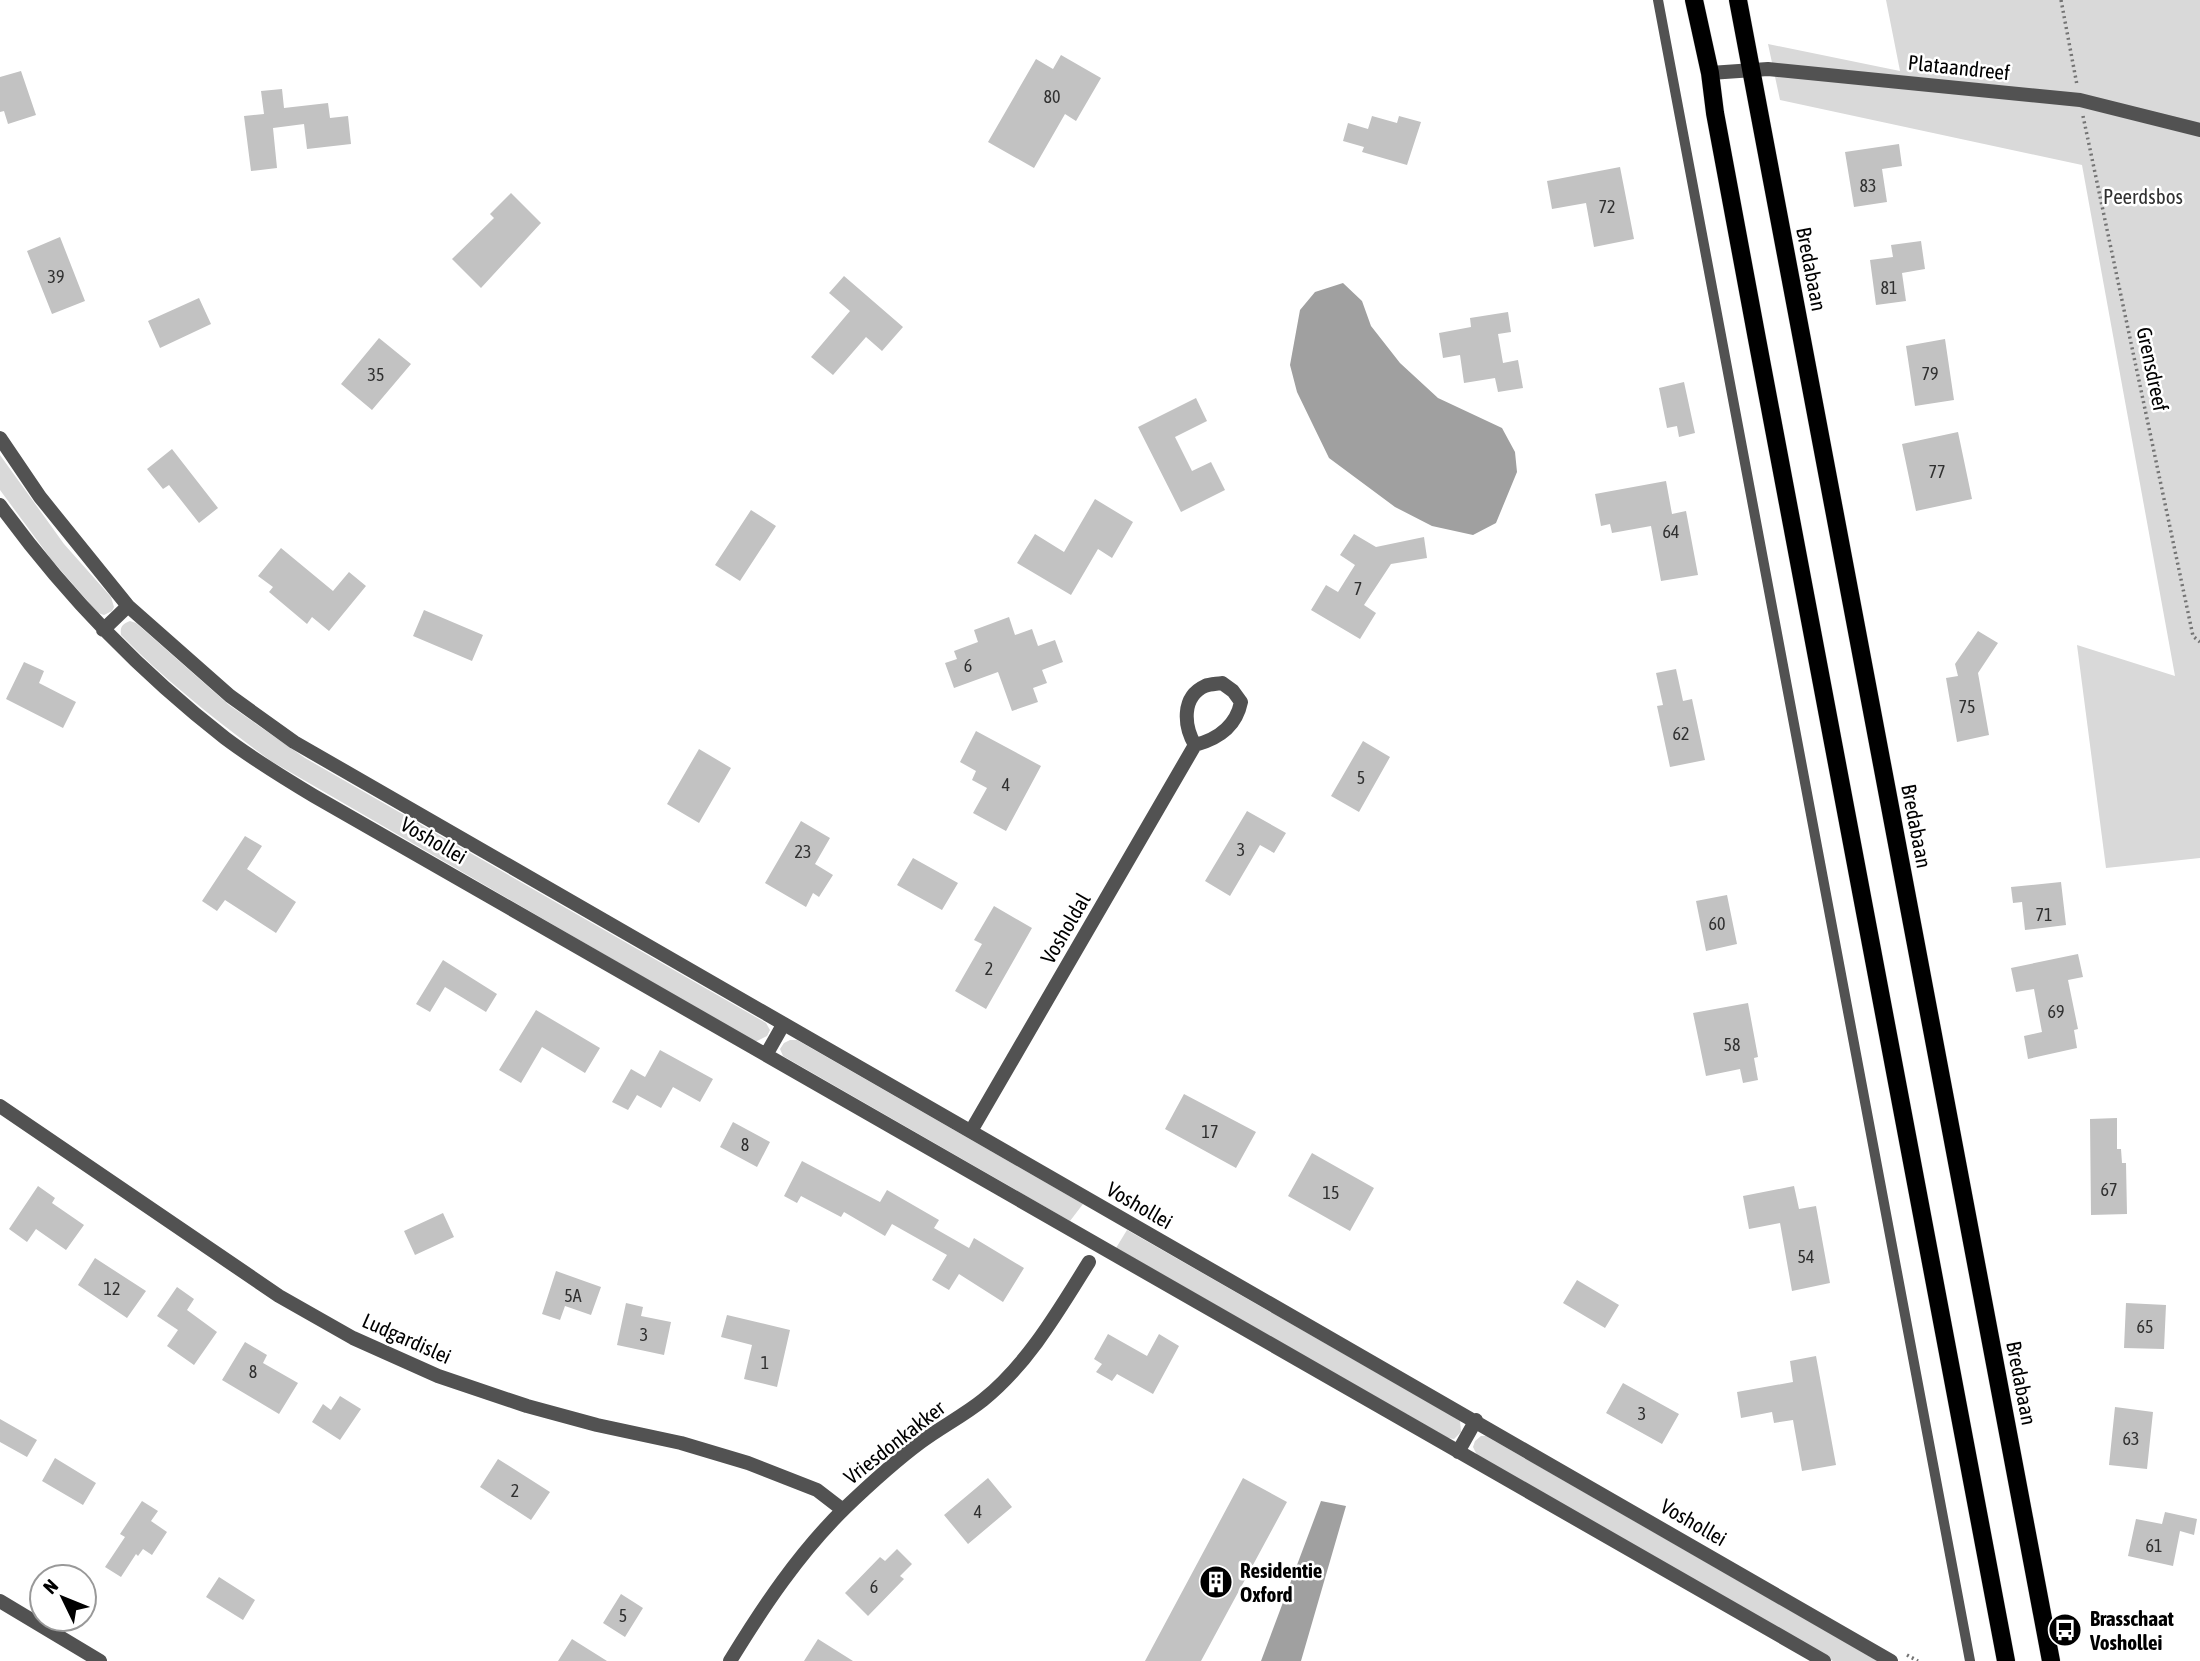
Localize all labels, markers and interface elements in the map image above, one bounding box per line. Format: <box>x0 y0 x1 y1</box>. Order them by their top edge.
street label: Plataandreef <box>1907 50 2011 84</box>
house number: 80 <box>1044 86 1060 107</box>
house number: 83 <box>1860 175 1876 196</box>
park label: Peerdsbos <box>2103 184 2183 208</box>
house number: 72 <box>1599 196 1615 217</box>
street label: Bredabaan <box>1792 225 1832 313</box>
house number: 39 <box>48 266 64 287</box>
house number: 81 <box>1881 277 1897 298</box>
street label: Grensdreef <box>2132 325 2174 413</box>
house number: 79 <box>1922 363 1938 384</box>
house number: 35 <box>368 364 384 385</box>
house number: 77 <box>1929 461 1945 482</box>
house number: 64 <box>1663 521 1679 542</box>
house number: 7 <box>1354 578 1362 599</box>
house number: 6 <box>964 655 972 676</box>
house number: 75 <box>1959 696 1975 717</box>
house number: 62 <box>1673 723 1689 744</box>
house number: 5 <box>1357 767 1365 788</box>
house number: 4 <box>1002 774 1010 795</box>
street label: Bredabaan <box>1897 782 1937 870</box>
street label: Voshollei <box>397 812 471 868</box>
house number: 3 <box>1237 839 1245 860</box>
house number: 23 <box>795 841 811 862</box>
street label: Vosholdal <box>1035 888 1095 968</box>
house number: 71 <box>2036 904 2052 925</box>
house number: 60 <box>1709 913 1725 934</box>
house number: 2 <box>985 958 993 979</box>
house number: 69 <box>2048 1001 2064 1022</box>
house number: 58 <box>1724 1034 1740 1055</box>
house number: 17 <box>1202 1121 1218 1142</box>
house number: 8 <box>741 1134 749 1155</box>
street label: Voshollei <box>1103 1177 1177 1233</box>
house number: 67 <box>2101 1179 2117 1200</box>
house number: 15 <box>1323 1182 1339 1203</box>
house number: 54 <box>1798 1246 1814 1267</box>
house number: 12 <box>104 1278 120 1299</box>
house number: 5A <box>564 1285 582 1306</box>
street label: Ludgardislei <box>359 1308 455 1368</box>
house number: 65 <box>2137 1316 2153 1337</box>
house number: 3 <box>640 1324 648 1345</box>
street label: Bredabaan <box>2002 1339 2042 1427</box>
house number: 1 <box>761 1352 769 1373</box>
house number: 8 <box>249 1361 257 1382</box>
street label: Vriesdonkakker <box>839 1395 950 1489</box>
house number: 3 <box>1638 1403 1646 1424</box>
house number: 63 <box>2123 1428 2139 1449</box>
house number: 2 <box>511 1480 519 1501</box>
street label: Voshollei <box>1657 1494 1731 1550</box>
house number: 4 <box>974 1501 982 1522</box>
house number: 61 <box>2146 1535 2162 1556</box>
place label: Residentie Oxford <box>1240 1558 1322 1606</box>
north arrow <box>28 1563 98 1633</box>
building icon: Residentie Oxford <box>1197 1563 1235 1601</box>
text: N <box>39 1575 62 1598</box>
house number: 6 <box>870 1576 878 1597</box>
house number: 5 <box>619 1605 627 1626</box>
place label: Brasschaat Voshollei <box>2089 1606 2174 1654</box>
bus stop icon: Brasschaat Voshollei <box>2046 1611 2084 1649</box>

